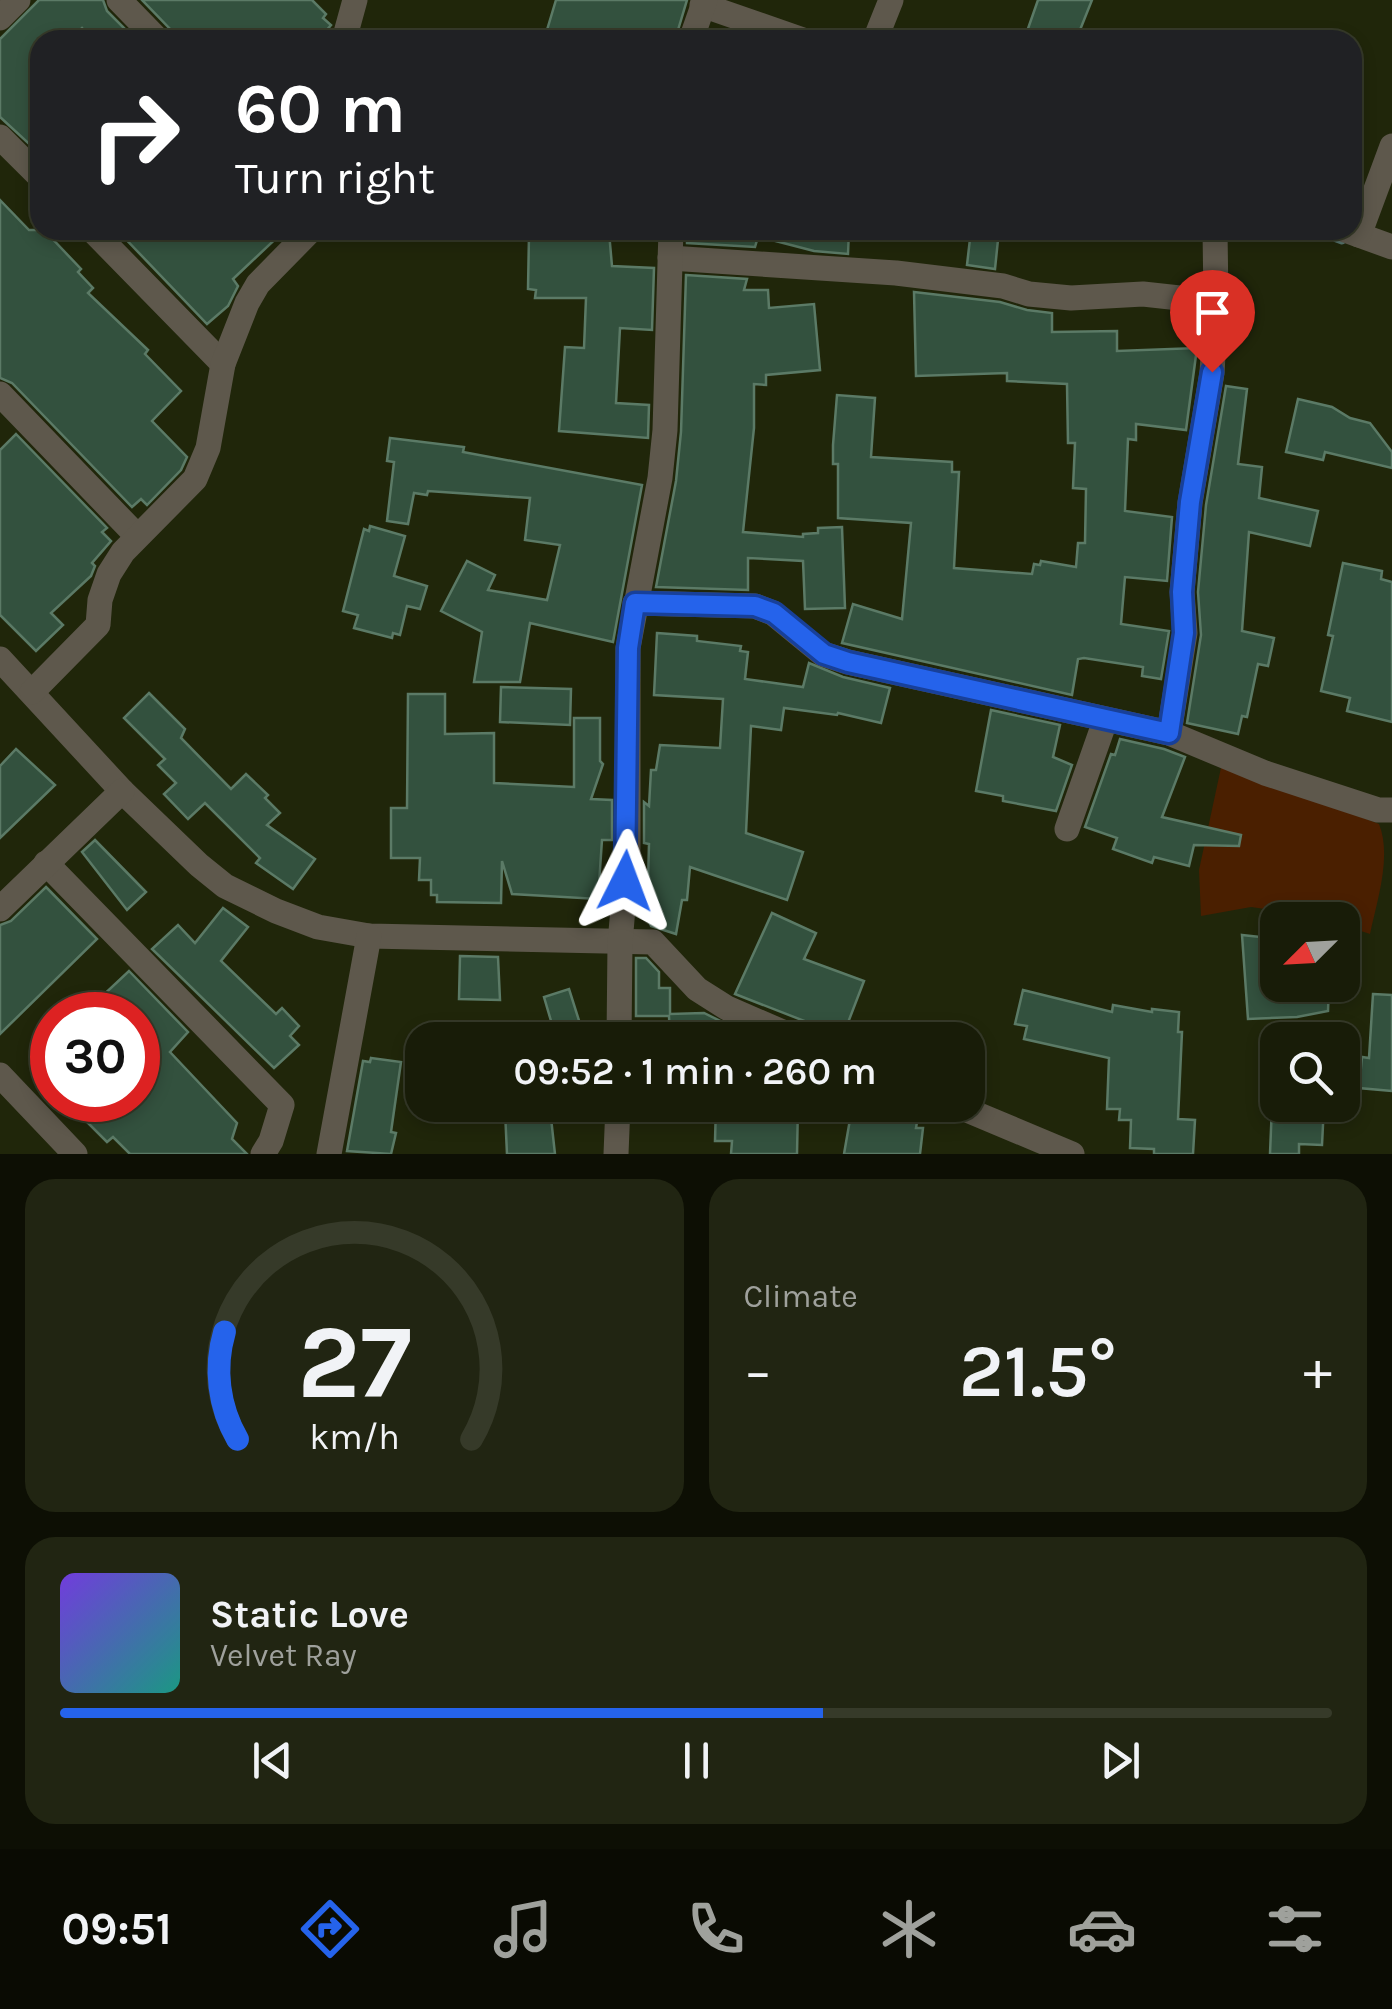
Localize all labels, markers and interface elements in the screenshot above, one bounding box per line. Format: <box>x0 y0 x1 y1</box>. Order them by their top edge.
text: 60 m <box>235 68 406 150</box>
icon: right <box>70 70 200 200</box>
text: Turn right <box>235 152 435 204</box>
pin <box>1170 270 1255 373</box>
icon: arrive <box>1185 285 1240 340</box>
position arrow <box>573 829 677 933</box>
north arrow <box>1260 902 1360 1002</box>
map controls <box>1260 902 1360 1122</box>
speed limit sign: 30 <box>30 992 160 1122</box>
button: search <box>1260 1022 1360 1122</box>
text: 09:52 · 1 min · 260 m <box>513 1049 877 1094</box>
text: Climate <box>744 1278 858 1315</box>
text: 27 <box>297 1302 412 1423</box>
text: 21.5° <box>959 1327 1117 1415</box>
text: − <box>744 1339 772 1403</box>
text: + <box>1303 1339 1332 1403</box>
text: km/h <box>309 1416 400 1458</box>
text: Static Love <box>210 1592 409 1637</box>
text: Velvet Ray <box>210 1637 357 1674</box>
icon: previous <box>245 1733 300 1788</box>
icon: pause <box>669 1733 724 1788</box>
icon: next <box>1093 1733 1148 1788</box>
icon: directions <box>295 1894 365 1964</box>
icon: music <box>488 1894 558 1964</box>
icon: phone <box>681 1894 751 1964</box>
icon: climate <box>874 1894 944 1964</box>
icon: car <box>1067 1894 1137 1964</box>
icon: filters <box>1260 1894 1330 1964</box>
text: 09:51 <box>62 1903 172 1955</box>

